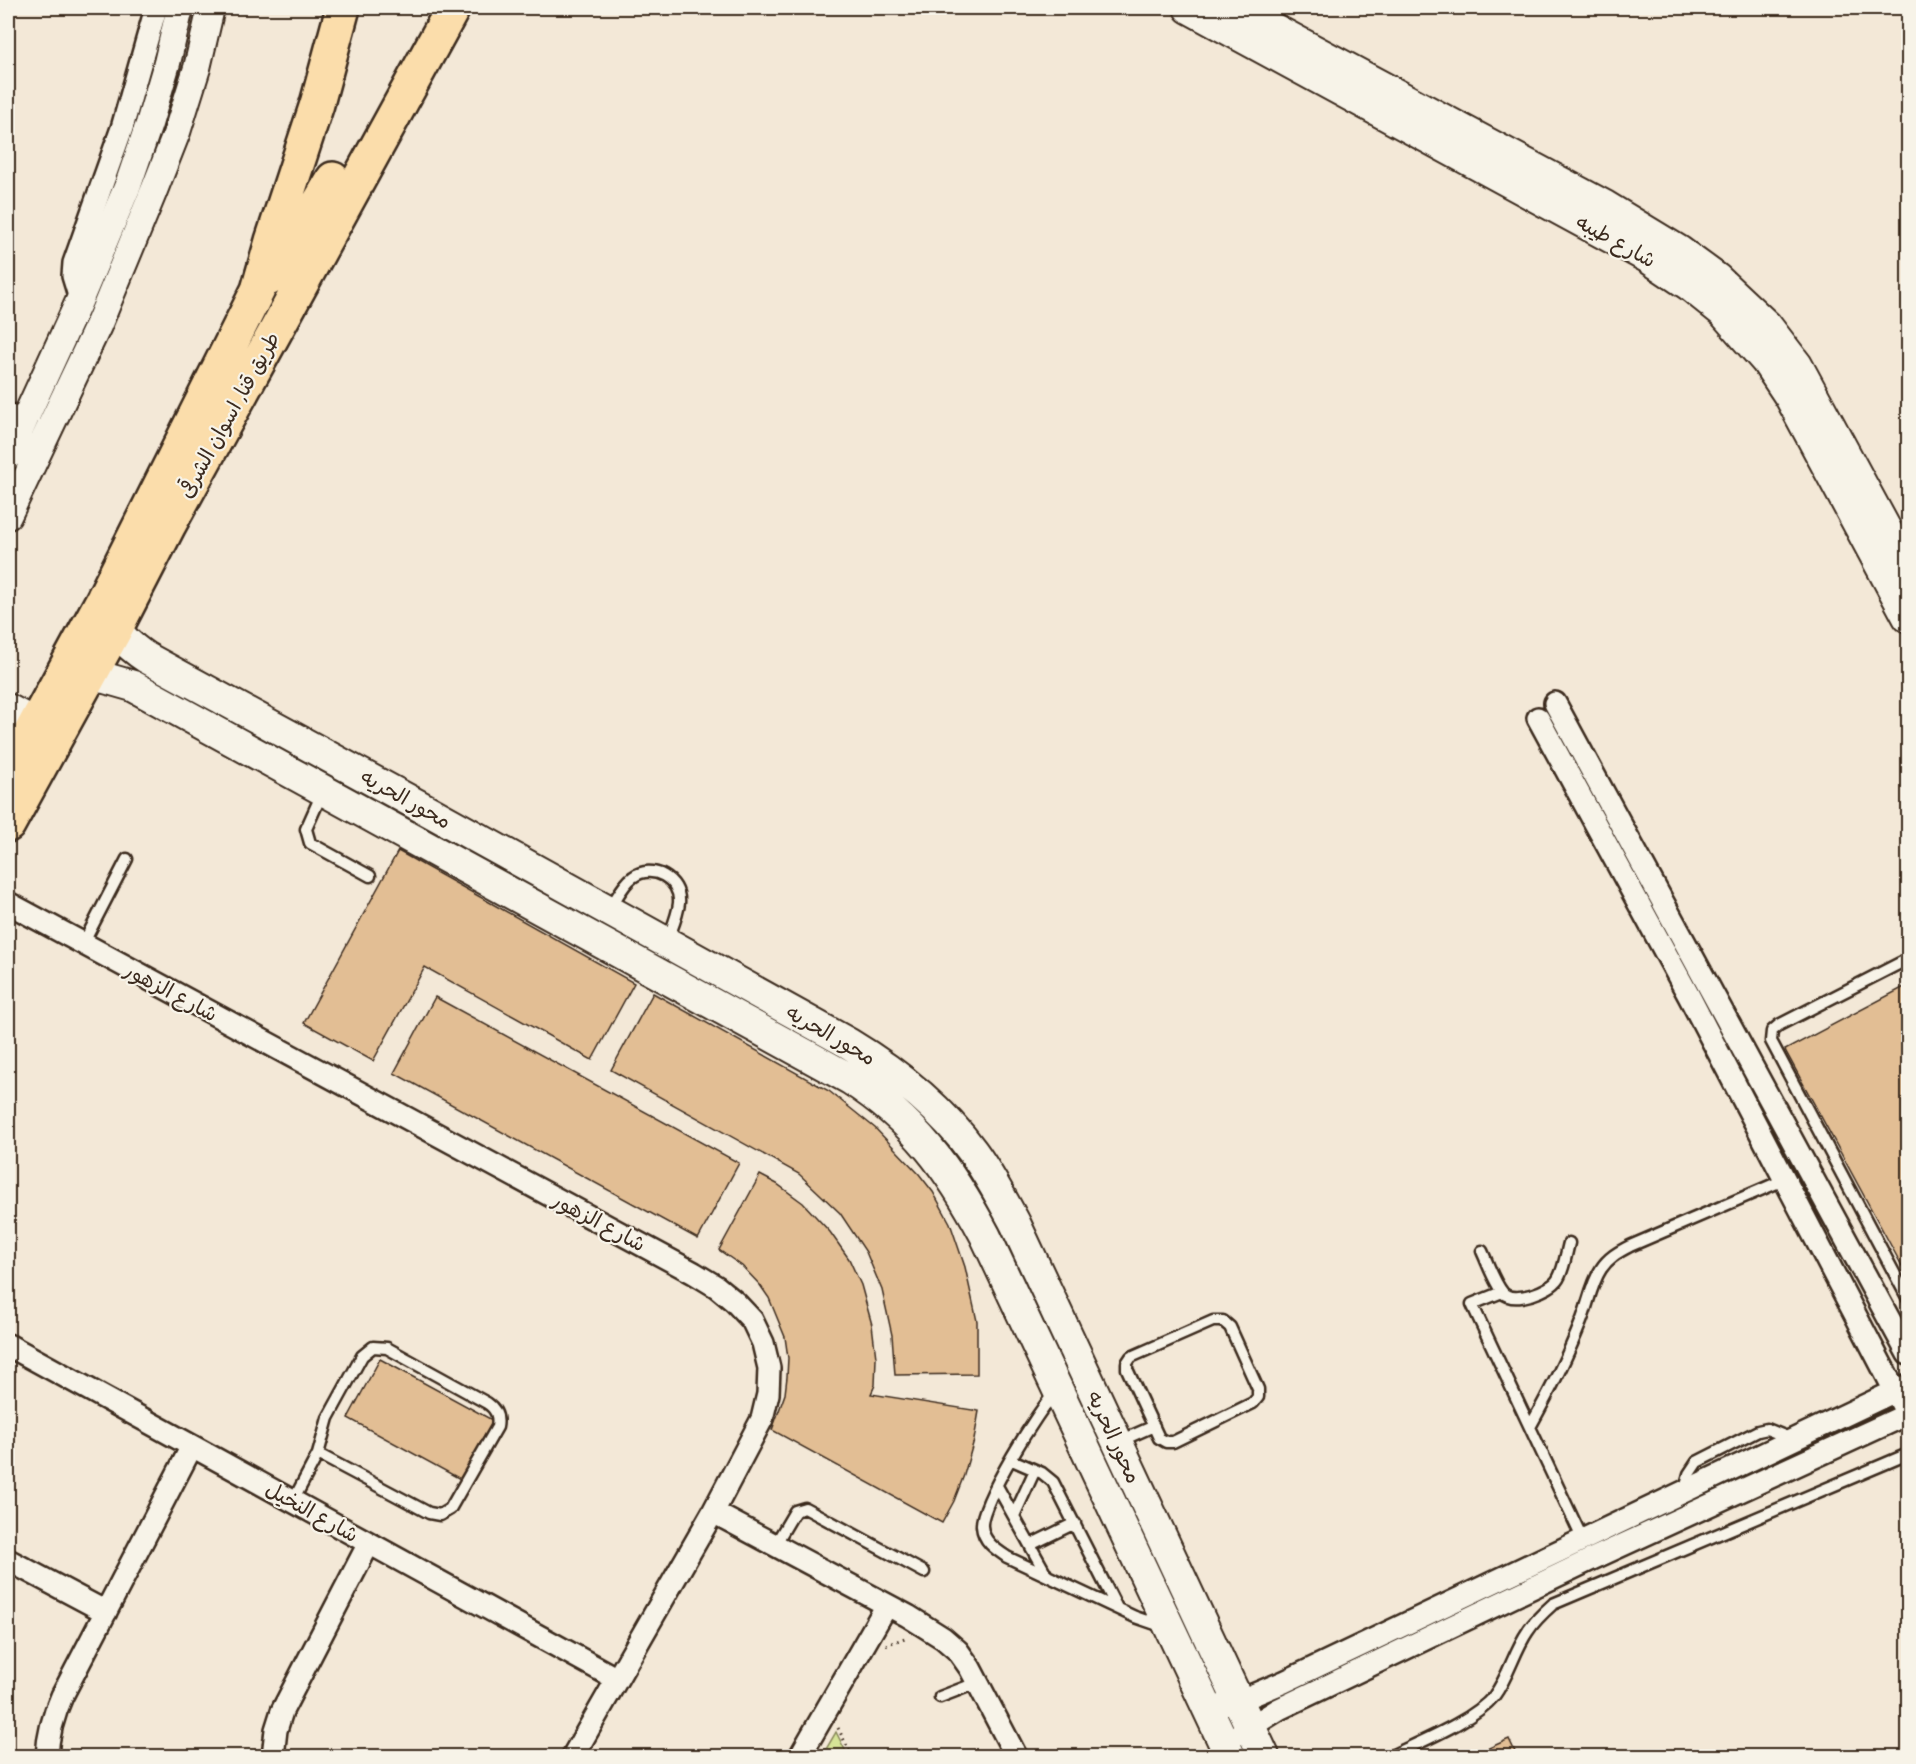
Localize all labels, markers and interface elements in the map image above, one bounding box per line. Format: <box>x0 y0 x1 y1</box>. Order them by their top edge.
street label: شارع طيبه <box>1571 209 1660 275</box>
street label: طريق قنا, اسوان الشرقى <box>173 327 286 503</box>
street label: محور الحريه <box>356 764 456 835</box>
street label: شارع الزهور <box>118 956 222 1029</box>
street label: محور الحريه <box>781 999 881 1072</box>
street label: شارع الزهور <box>546 1186 650 1259</box>
street label: محور الحريه <box>1080 1386 1147 1488</box>
street label: شارع النخيل <box>260 1476 363 1550</box>

